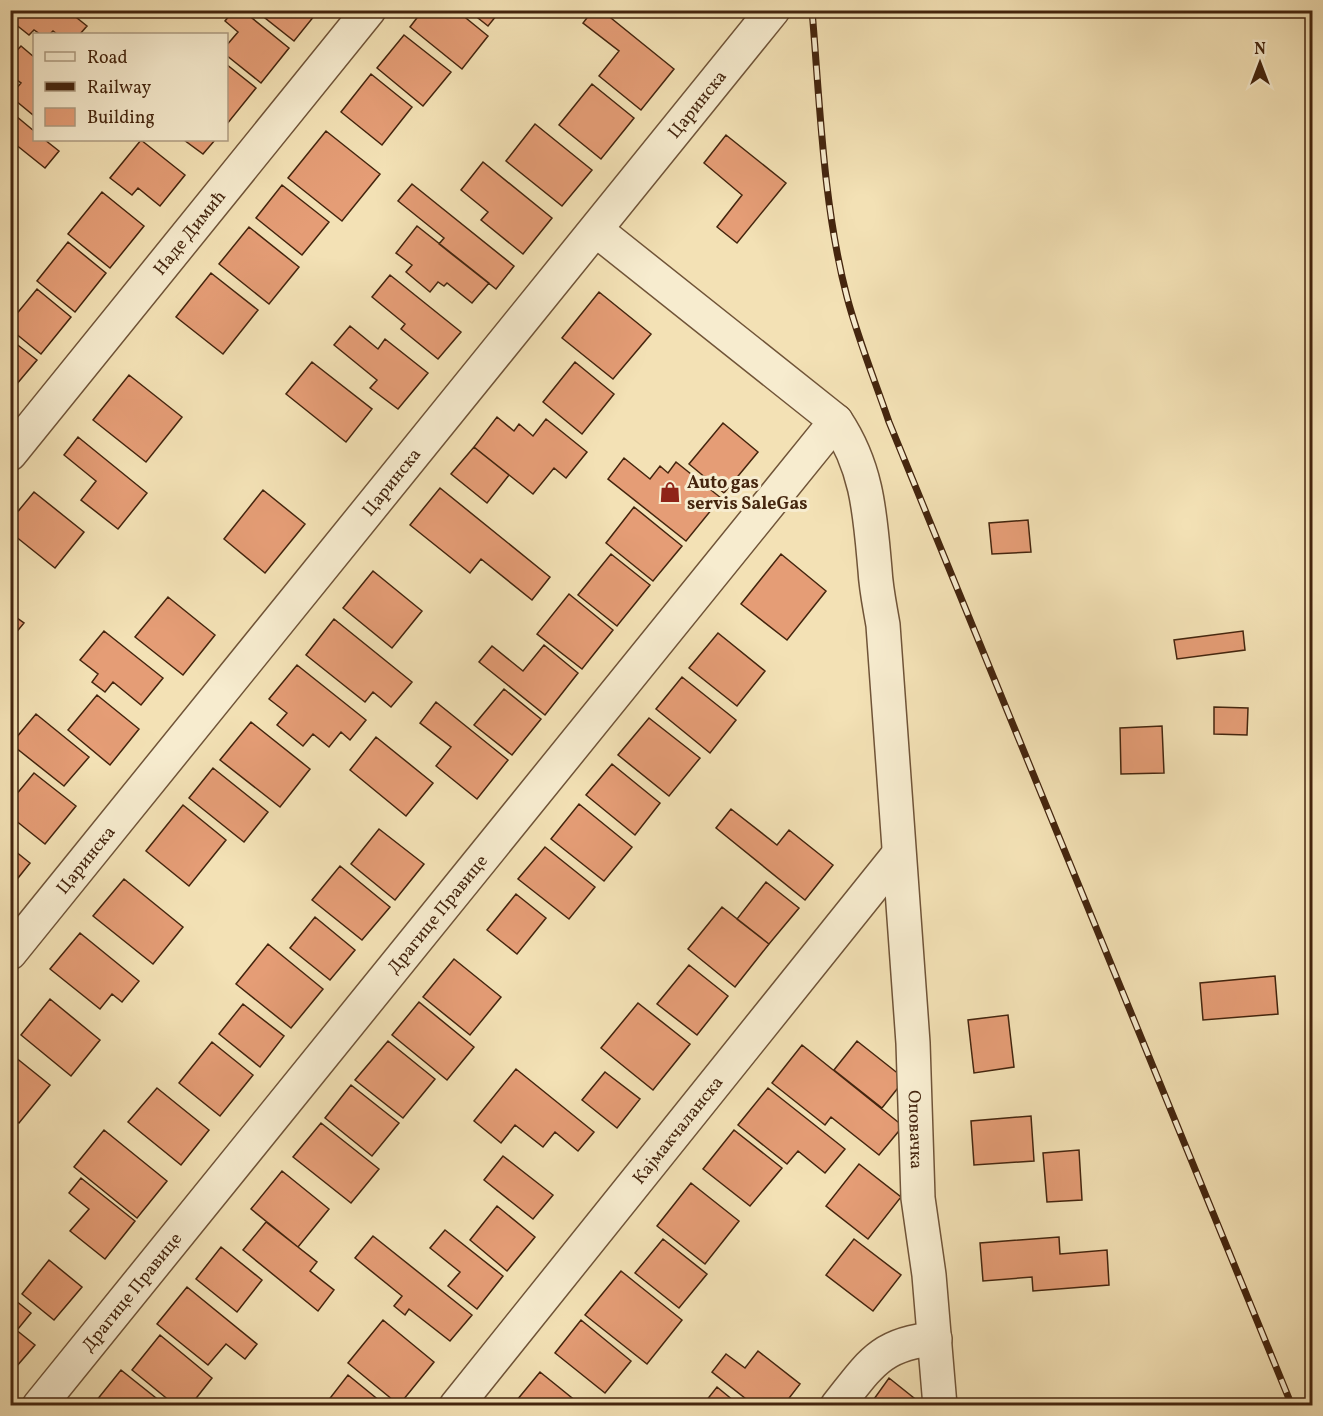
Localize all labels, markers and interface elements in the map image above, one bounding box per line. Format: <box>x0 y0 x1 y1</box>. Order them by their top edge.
legend <box>33 33 228 141</box>
north arrow <box>1230 33 1290 93</box>
text: N <box>1254 39 1266 61</box>
text: Road <box>87 46 128 71</box>
street label: Царинска <box>663 65 733 145</box>
text: Railway <box>87 76 151 101</box>
text: Building <box>87 106 155 131</box>
street label: Наде Димић <box>148 185 233 281</box>
street label: Царинска <box>357 443 428 522</box>
place label: Auto gas servis SaleGas <box>687 471 808 517</box>
shop icon: Auto gas servis SaleGas <box>658 480 682 504</box>
street label: Царинска <box>51 821 122 900</box>
street label: Драгице Правице <box>382 850 494 980</box>
street label: Кајмакчаланска <box>628 1071 730 1190</box>
street label: Оповачка <box>901 1090 928 1170</box>
street label: Драгице Правице <box>77 1228 189 1358</box>

